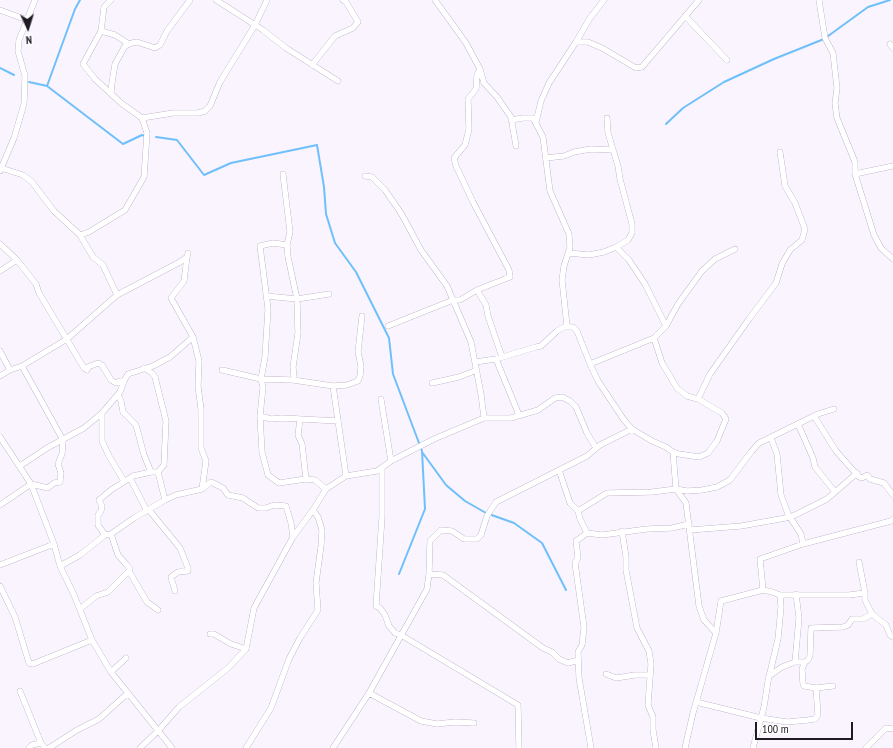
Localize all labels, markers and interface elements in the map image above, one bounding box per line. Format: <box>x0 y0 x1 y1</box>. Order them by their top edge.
north arrow <box>8 8 48 48</box>
text: N <box>25 33 32 47</box>
scale bar <box>757 714 855 740</box>
text: 100 m <box>762 721 789 736</box>

